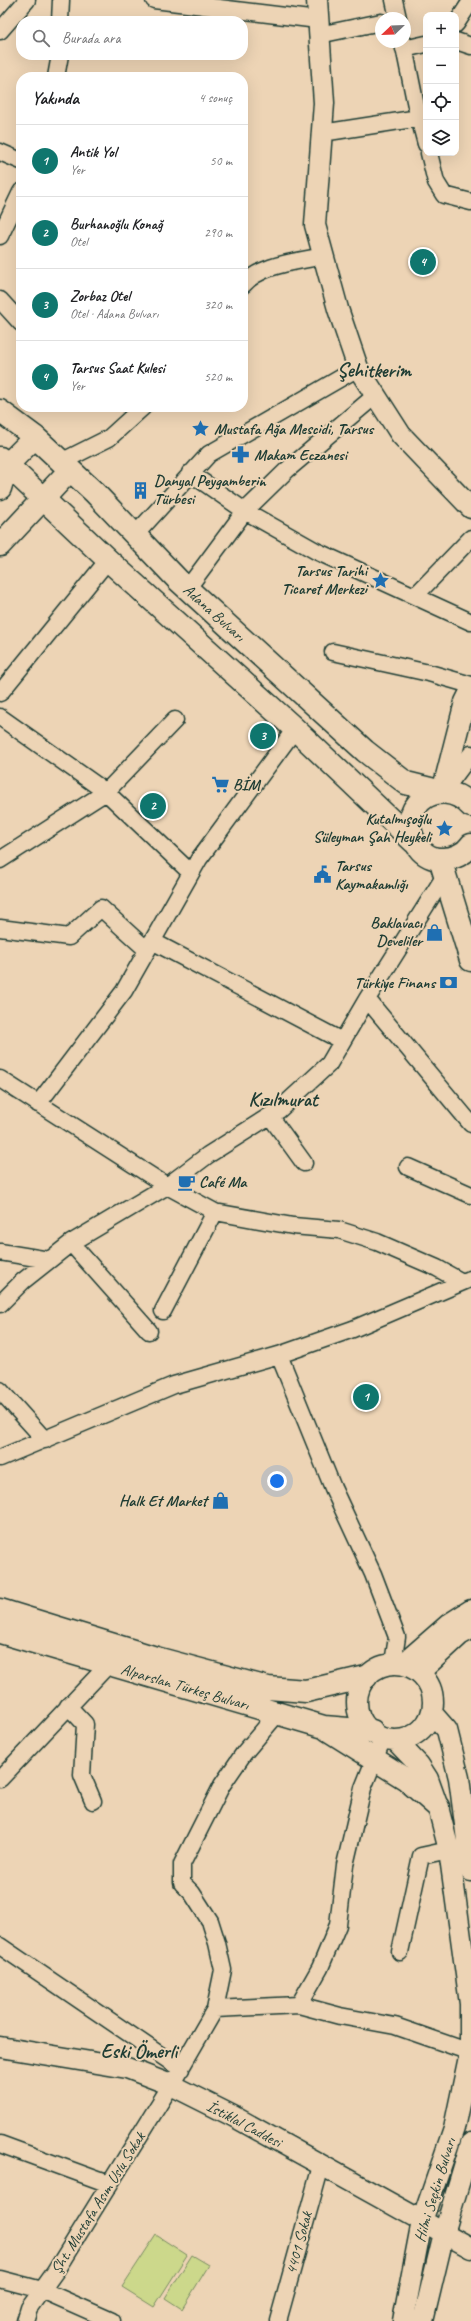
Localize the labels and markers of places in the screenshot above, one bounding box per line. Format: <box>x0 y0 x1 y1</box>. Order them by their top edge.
pin: 4 <box>410 247 436 277</box>
place icon: Mustafa Ağa Mescidi, Tarsus <box>191 419 211 439</box>
place label: Mustafa Ağa Mescidi, Tarsus <box>214 419 375 439</box>
pharmacy icon: Makam Eczanesi <box>231 445 251 465</box>
place label: Makam Eczanesi <box>254 445 349 465</box>
place label: Danyal Peygamberin Türbesi <box>154 471 267 509</box>
building icon: Danyal Peygamberin Türbesi <box>131 480 151 500</box>
place label: Tarsus Tarihi Ticaret Merkezi <box>282 561 370 599</box>
place icon: Tarsus Tarihi Ticaret Merkezi <box>370 570 390 590</box>
pin: 3 <box>250 721 276 751</box>
supermarket icon: BİM <box>210 775 230 795</box>
place label: BİM <box>233 775 262 795</box>
pin: 2 <box>140 791 166 821</box>
place label: Kutalmışoğlu Süleyman Şah Heykeli <box>313 809 433 847</box>
place icon: Kutalmışoğlu Süleyman Şah Heykeli <box>434 818 454 838</box>
place label: Tarsus Kaymakamlığı <box>335 856 408 894</box>
public building icon: Tarsus Kaymakamlığı <box>312 865 332 885</box>
place label: Baklavacı Develiler <box>370 913 424 951</box>
shop icon: Baklavacı Develiler <box>425 922 445 942</box>
place label: Türkiye Finans <box>354 973 436 993</box>
bank icon: Türkiye Finans <box>438 973 458 993</box>
cafe icon: Café Ma <box>176 1172 196 1192</box>
place label: Café Ma <box>199 1172 248 1192</box>
pin: 1 <box>353 1382 379 1412</box>
place label: Halk Et Market <box>119 1491 210 1511</box>
shop icon: Halk Et Market <box>210 1491 230 1511</box>

